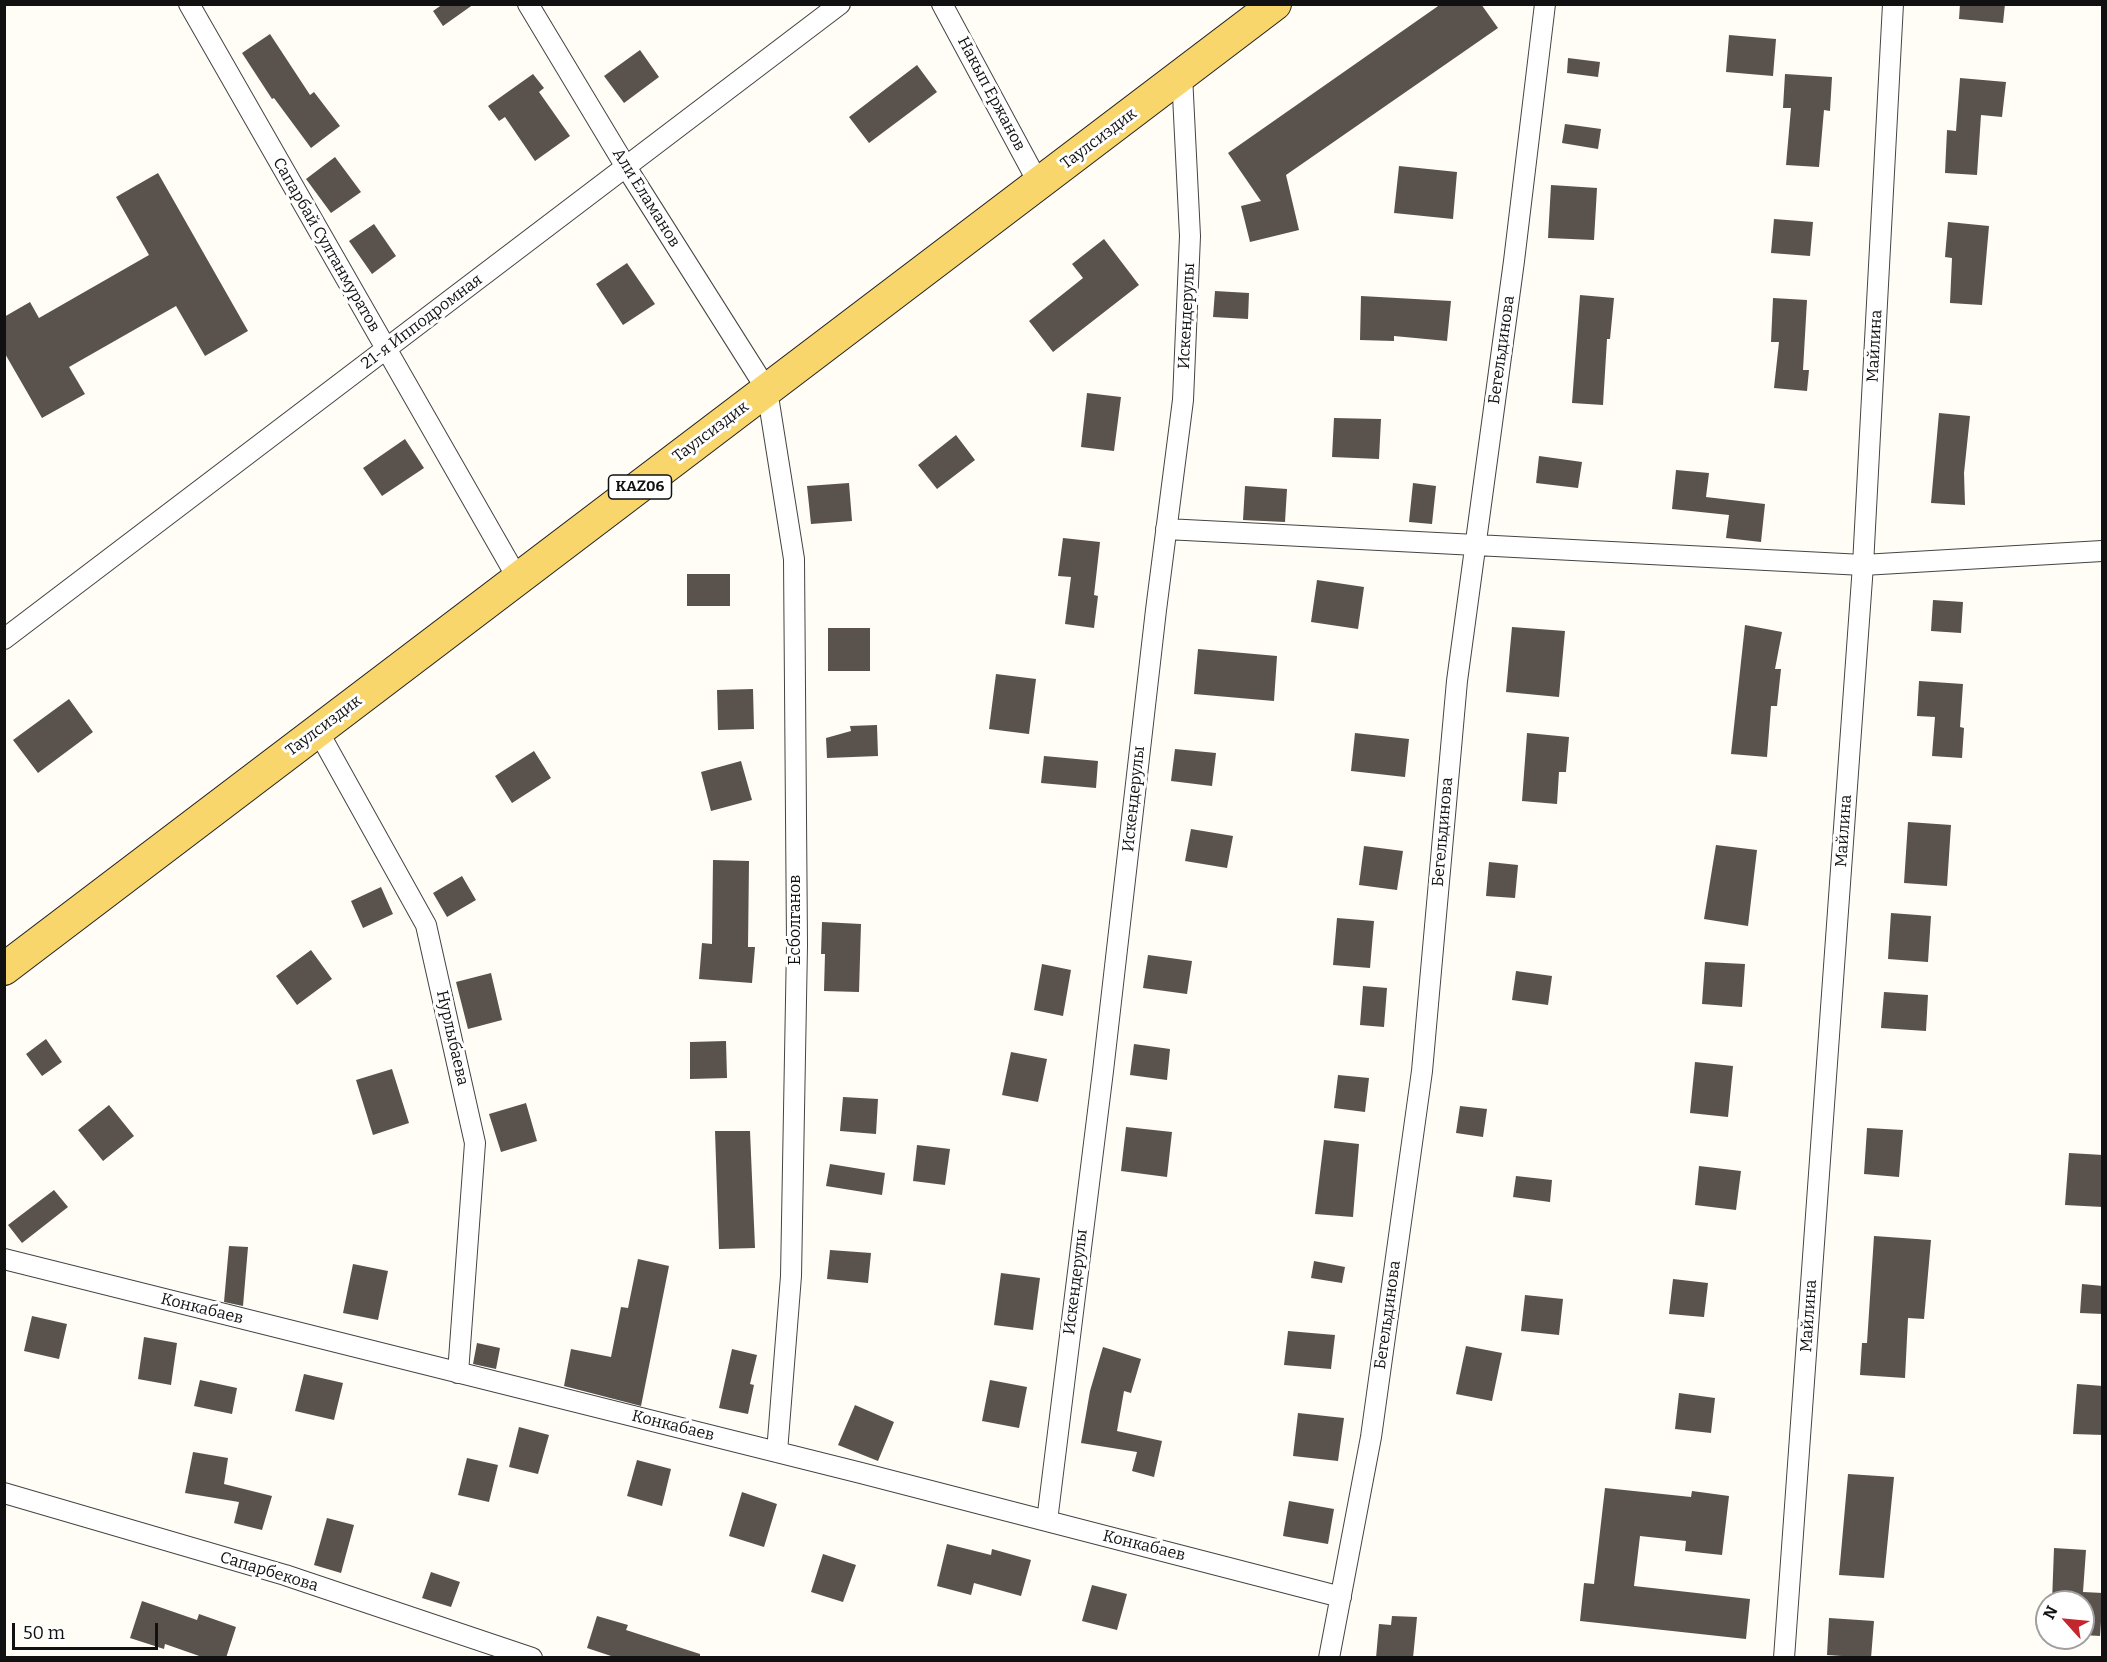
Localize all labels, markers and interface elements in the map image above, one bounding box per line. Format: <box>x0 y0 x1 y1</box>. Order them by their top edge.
street label: Накып Ержанов <box>953 34 1029 154</box>
street label: Таулсиздик <box>1057 104 1141 174</box>
street label: Али Еламанов <box>608 145 684 251</box>
street label: Сапарбай Султанмуратов <box>268 155 384 335</box>
street label: Искендерулы <box>1175 262 1199 370</box>
street label: 21-я Ипподромная <box>358 270 486 374</box>
street label: Бегельдинова <box>1485 294 1519 406</box>
street label: Майлина <box>1864 309 1886 383</box>
street label: Таулсиздик <box>669 397 753 467</box>
road number: KAZ06 <box>608 475 672 499</box>
street label: Таулсиздик <box>282 691 366 761</box>
street label: Искендерулы <box>1119 745 1149 853</box>
street label: Бегельдинова <box>1429 777 1457 887</box>
street label: Майлина <box>1832 794 1856 868</box>
street label: Есболганов <box>786 875 806 965</box>
street label: Нурлыбаева <box>432 989 472 1087</box>
street label: Искендерулы <box>1060 1228 1092 1336</box>
street label: Бегельдинова <box>1371 1259 1405 1371</box>
street label: Майлина <box>1797 1279 1821 1353</box>
street label: Конкабаев <box>159 1290 245 1328</box>
street label: Конкабаев <box>630 1407 716 1445</box>
street label: Конкабаев <box>1101 1527 1187 1565</box>
street label: Сапарбекова <box>218 1548 320 1596</box>
north arrow <box>2035 1590 2095 1650</box>
text: N <box>2039 1603 2062 1622</box>
scale bar <box>15 1611 160 1649</box>
text: 50 m <box>23 1622 65 1644</box>

